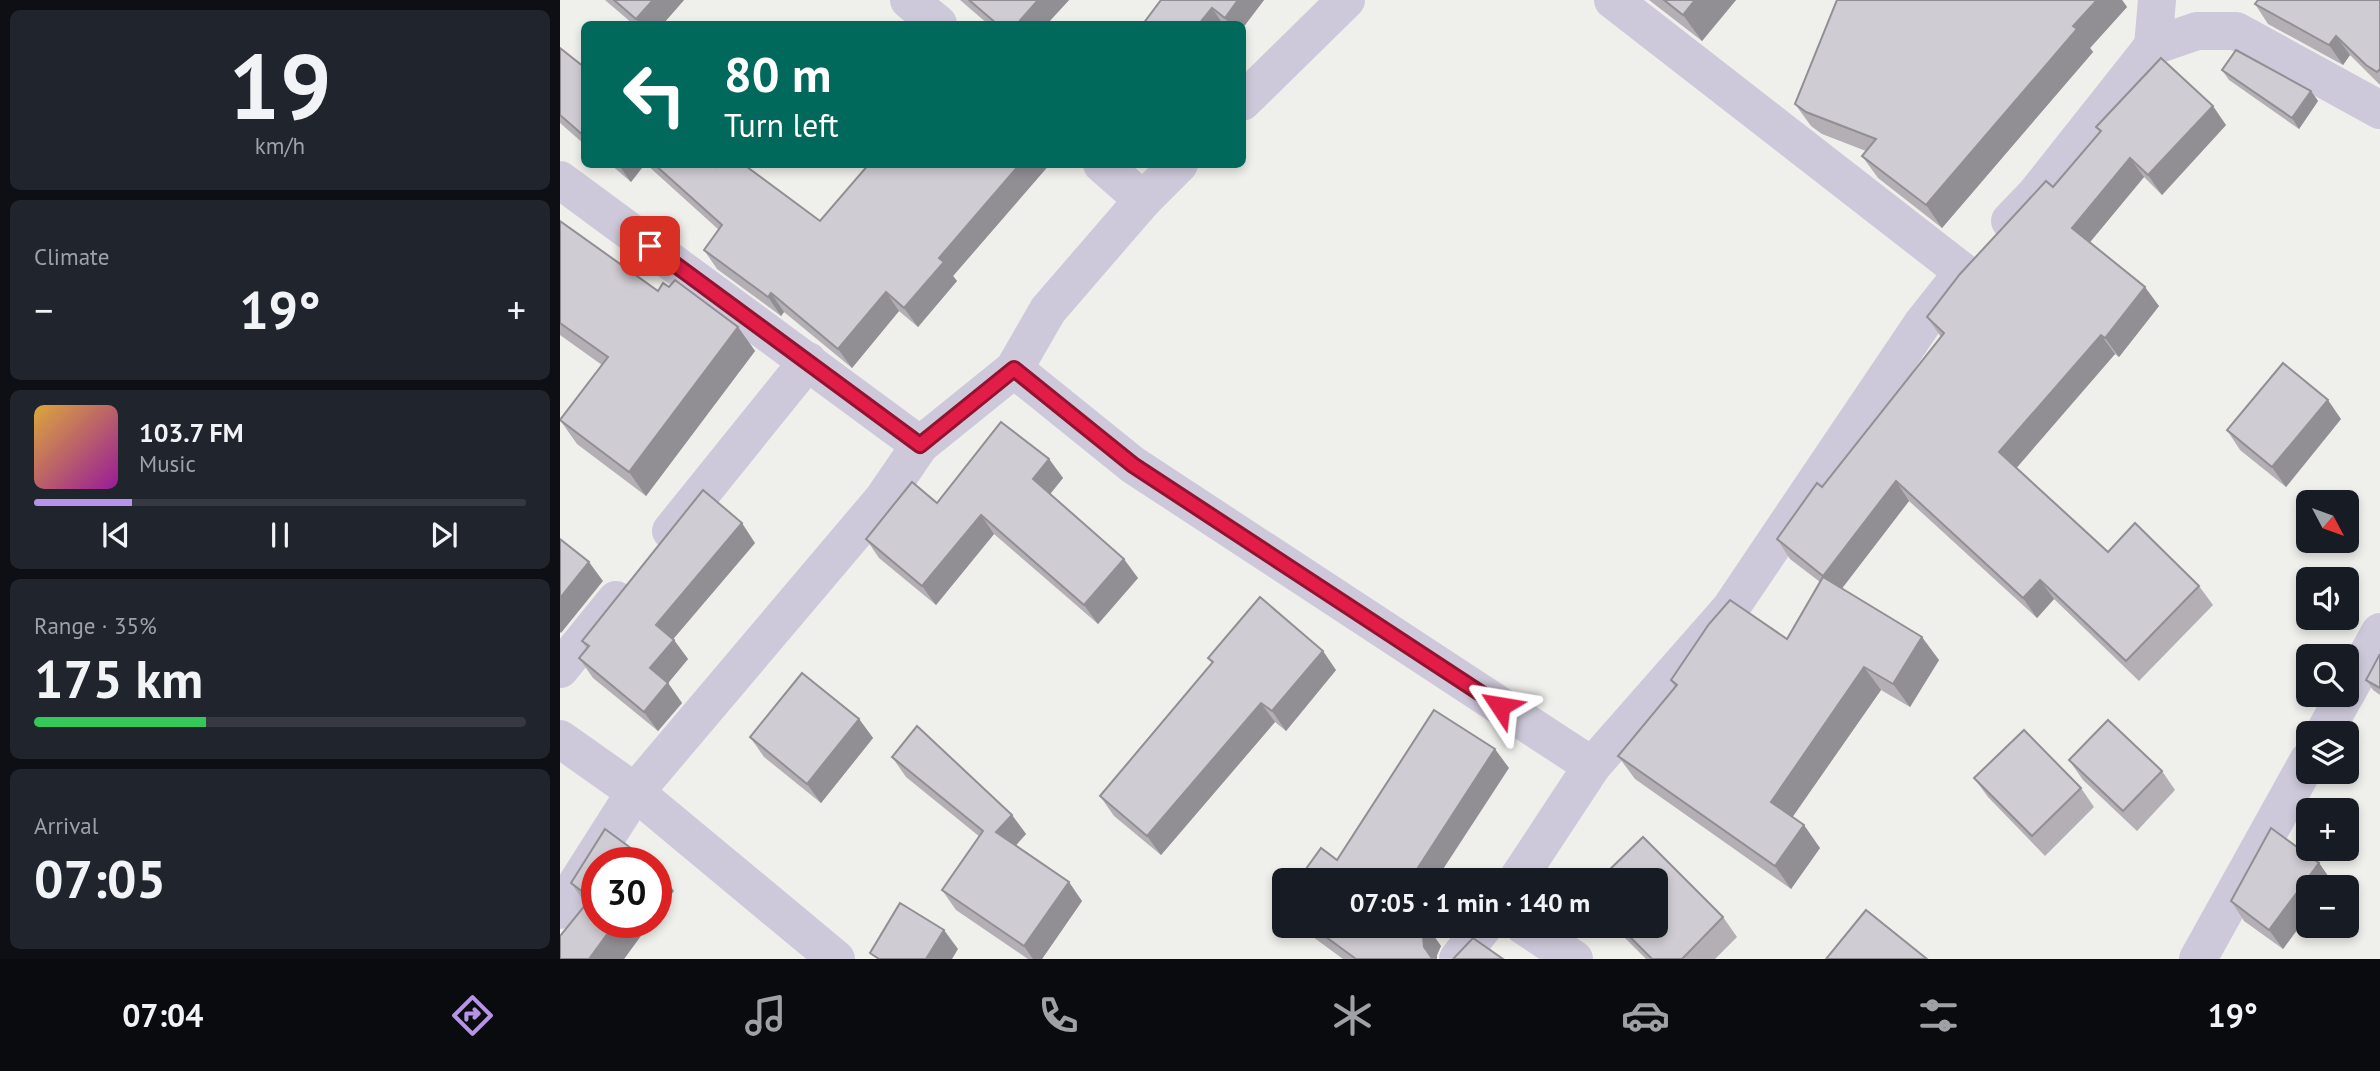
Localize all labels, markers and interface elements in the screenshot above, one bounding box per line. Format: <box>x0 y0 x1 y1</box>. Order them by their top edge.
text: 19 <box>228 26 332 144</box>
text: 80 m <box>724 42 831 106</box>
icon: left <box>609 49 700 140</box>
text: Turn left <box>724 104 839 146</box>
text: km/h <box>255 131 305 160</box>
pin <box>620 216 680 276</box>
icon: arrive <box>631 227 669 265</box>
text: Climate <box>34 242 109 271</box>
text: 19° <box>239 276 321 343</box>
text: − <box>34 285 53 334</box>
text: + <box>507 285 526 334</box>
text: 103.7 FM <box>139 416 244 449</box>
text: Music <box>139 449 196 478</box>
north arrow <box>2296 490 2359 553</box>
map controls <box>2296 490 2359 938</box>
icon: previous <box>97 516 135 554</box>
icon: pause <box>261 516 299 554</box>
icon: next <box>425 516 463 554</box>
button: sound <box>2296 567 2359 630</box>
text: Range · 35% <box>34 611 157 640</box>
button: search <box>2296 644 2359 707</box>
text: 175 km <box>34 645 203 712</box>
position arrow <box>1463 669 1537 743</box>
button: layers <box>2296 721 2359 784</box>
button: + <box>2296 798 2359 861</box>
text: Arrival <box>34 811 98 840</box>
text: 07:05 <box>34 845 166 912</box>
speed limit sign: 30 <box>581 847 672 938</box>
button: − <box>2296 875 2359 938</box>
text: 07:05 · 1 min · 140 m <box>1350 886 1590 919</box>
icon: directions <box>448 991 497 1040</box>
icon: music <box>741 991 790 1040</box>
icon: phone <box>1034 991 1083 1040</box>
icon: climate <box>1328 991 1377 1040</box>
icon: car <box>1621 991 1670 1040</box>
icon: filters <box>1914 991 1963 1040</box>
text: 07:04 <box>122 994 203 1036</box>
text: 19° <box>2208 994 2258 1036</box>

